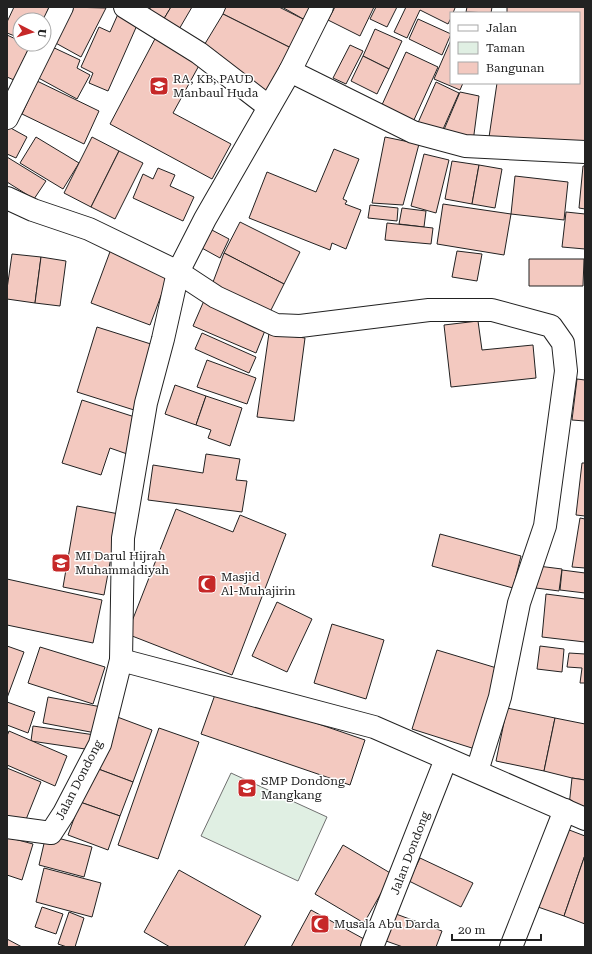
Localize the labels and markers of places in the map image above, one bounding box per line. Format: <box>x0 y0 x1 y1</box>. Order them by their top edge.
place label: RA, KB, PAUD Manbaul Huda <box>173 72 259 100</box>
school or university icon: RA, KB, PAUD Manbaul Huda <box>148 75 170 97</box>
place label: MI Darul Hijrah Muhammadiyah <box>75 549 169 577</box>
school or university icon: MI Darul Hijrah Muhammadiyah <box>50 552 72 574</box>
place label: Masjid Al-Muhajirin <box>221 570 296 598</box>
mosque icon: Masjid Al-Muhajirin <box>196 573 218 595</box>
place label: SMP Dondong Mangkang <box>261 774 345 802</box>
school or university icon: SMP Dondong Mangkang <box>236 777 258 799</box>
mosque icon: Musala Abu Darda <box>309 913 331 935</box>
place label: Musala Abu Darda <box>334 917 440 931</box>

